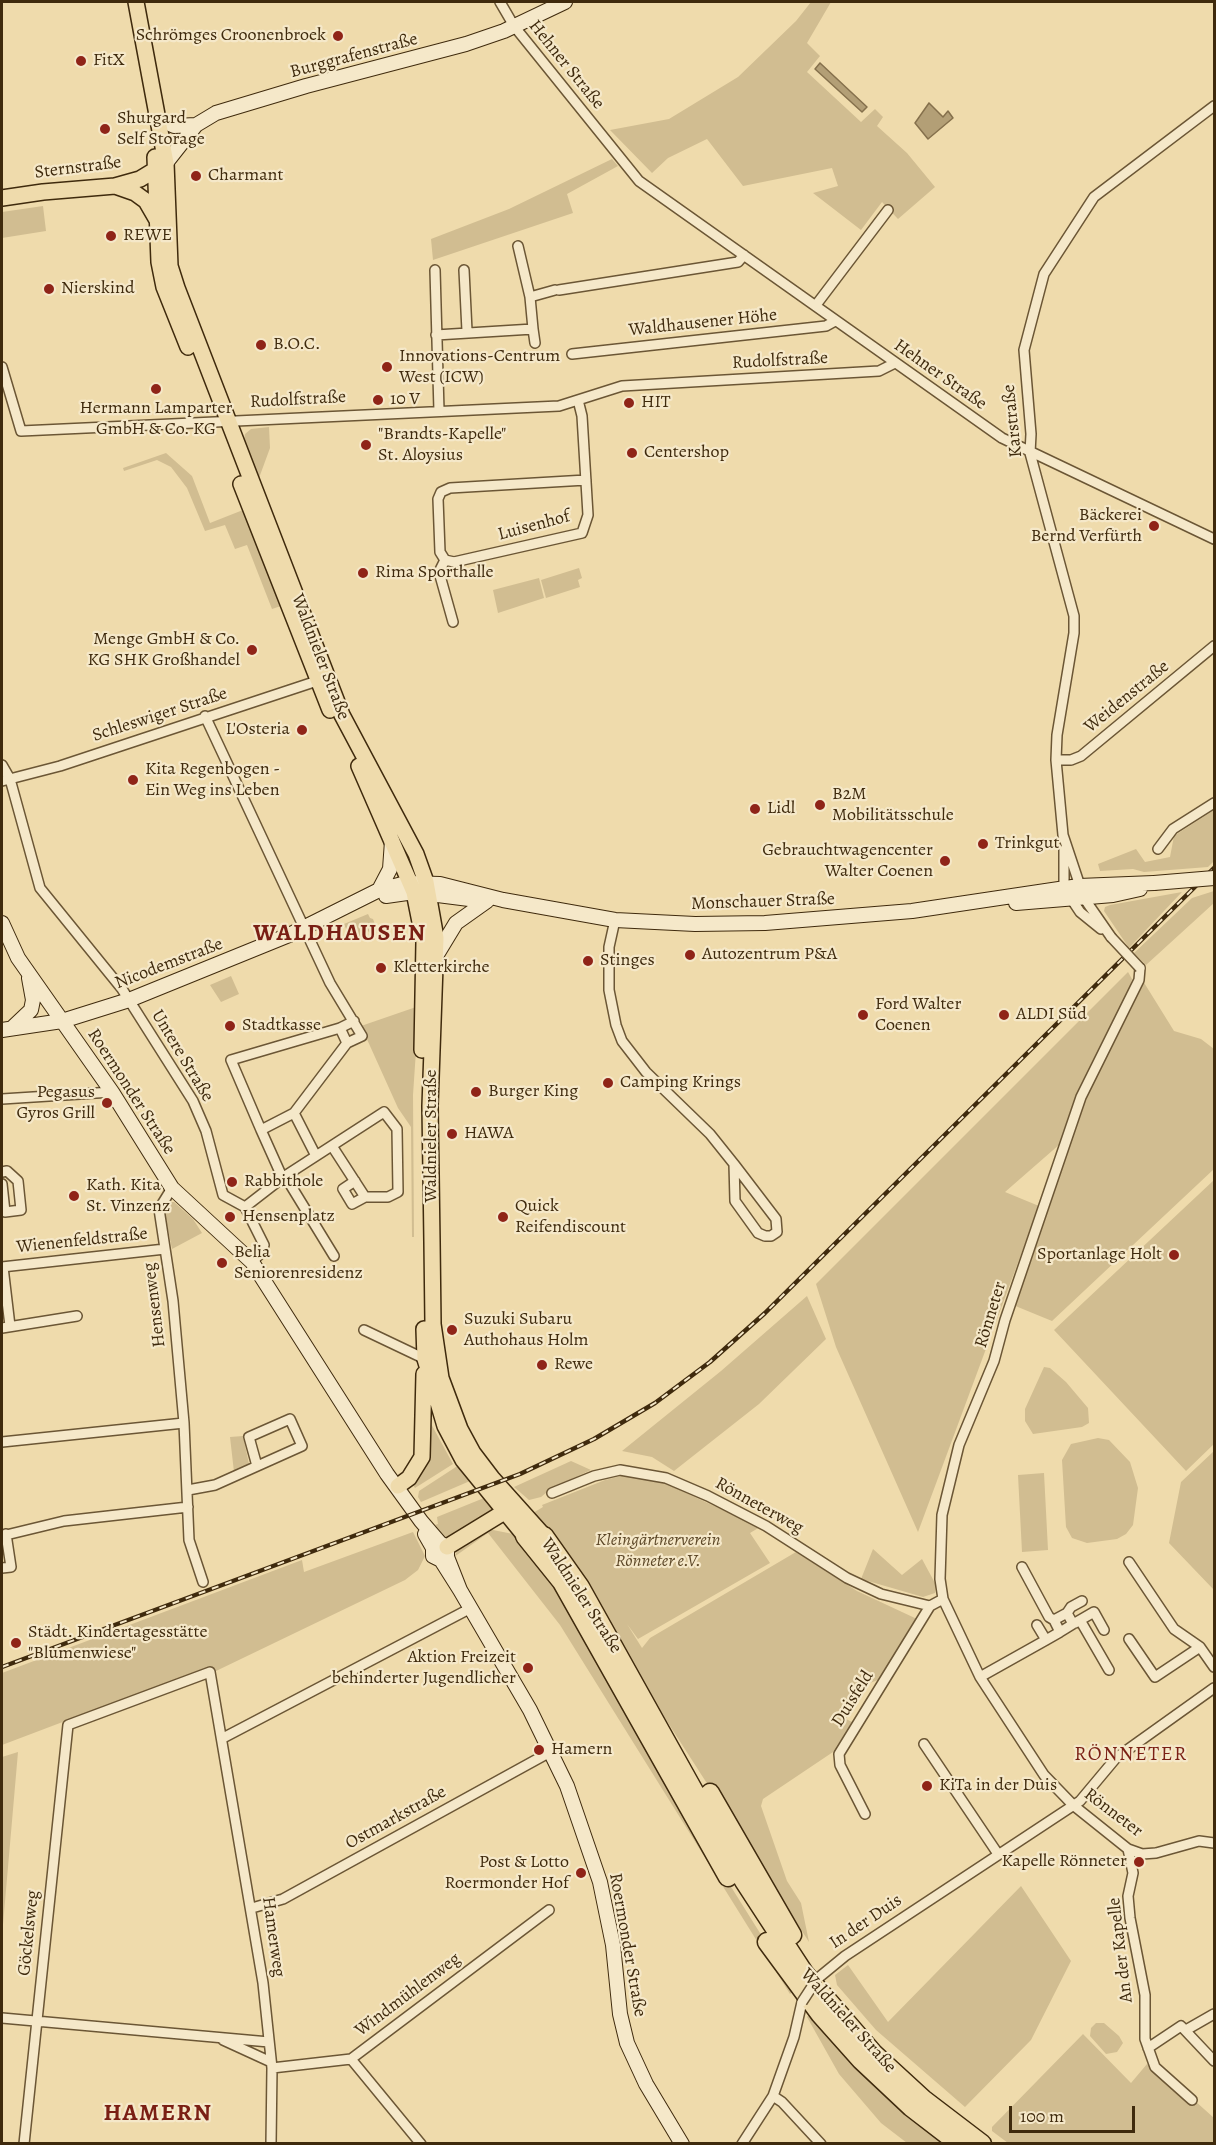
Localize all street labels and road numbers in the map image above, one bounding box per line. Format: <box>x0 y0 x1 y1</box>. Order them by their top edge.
street label: Hehner Straße <box>523 16 609 114</box>
street label: Burggrafenstraße <box>288 29 420 83</box>
street label: Sternstraße <box>33 152 123 184</box>
street label: Waldhausener Höhe <box>628 304 778 342</box>
street label: Hehner Straße <box>889 335 991 415</box>
street label: Rudolfstraße <box>731 348 829 374</box>
street label: Karstraße <box>998 383 1028 459</box>
street label: Rudolfstraße <box>249 387 347 413</box>
street label: Luisenhof <box>496 506 572 546</box>
street label: Waldnieler Straße <box>286 591 354 723</box>
street label: Weidenstraße <box>1080 656 1174 738</box>
street label: Schleswiger Straße <box>90 683 230 747</box>
street label: Monschauer Straße <box>691 889 835 915</box>
street label: Nicodemstraße <box>112 934 226 994</box>
street label: Untere Straße <box>146 1006 218 1106</box>
street label: Roermonder Straße <box>82 1025 180 1159</box>
street label: Waldnieler Straße <box>421 1070 443 1202</box>
street label: Wienenfeldstraße <box>15 1223 149 1259</box>
street label: Hensenweg <box>139 1261 171 1349</box>
street label: Rönneter <box>971 1279 1011 1351</box>
street label: Rönneterweg <box>711 1473 807 1539</box>
street label: Waldnieler Straße <box>536 1534 626 1658</box>
street label: Duisfeld <box>827 1667 879 1731</box>
street label: Ostmarkstraße <box>342 1781 450 1855</box>
street label: Rönneter <box>1079 1784 1147 1842</box>
street label: Roermonder Straße <box>604 1871 650 2019</box>
street label: Göckelsweg <box>14 1889 44 1977</box>
street label: In der Duis <box>826 1890 906 1954</box>
street label: Hamerweg <box>257 1895 289 1979</box>
street label: An der Kapelle <box>1104 1896 1138 2004</box>
street label: Windmühlenweg <box>351 1948 465 2042</box>
street label: Waldnieler Straße <box>795 1964 901 2078</box>

